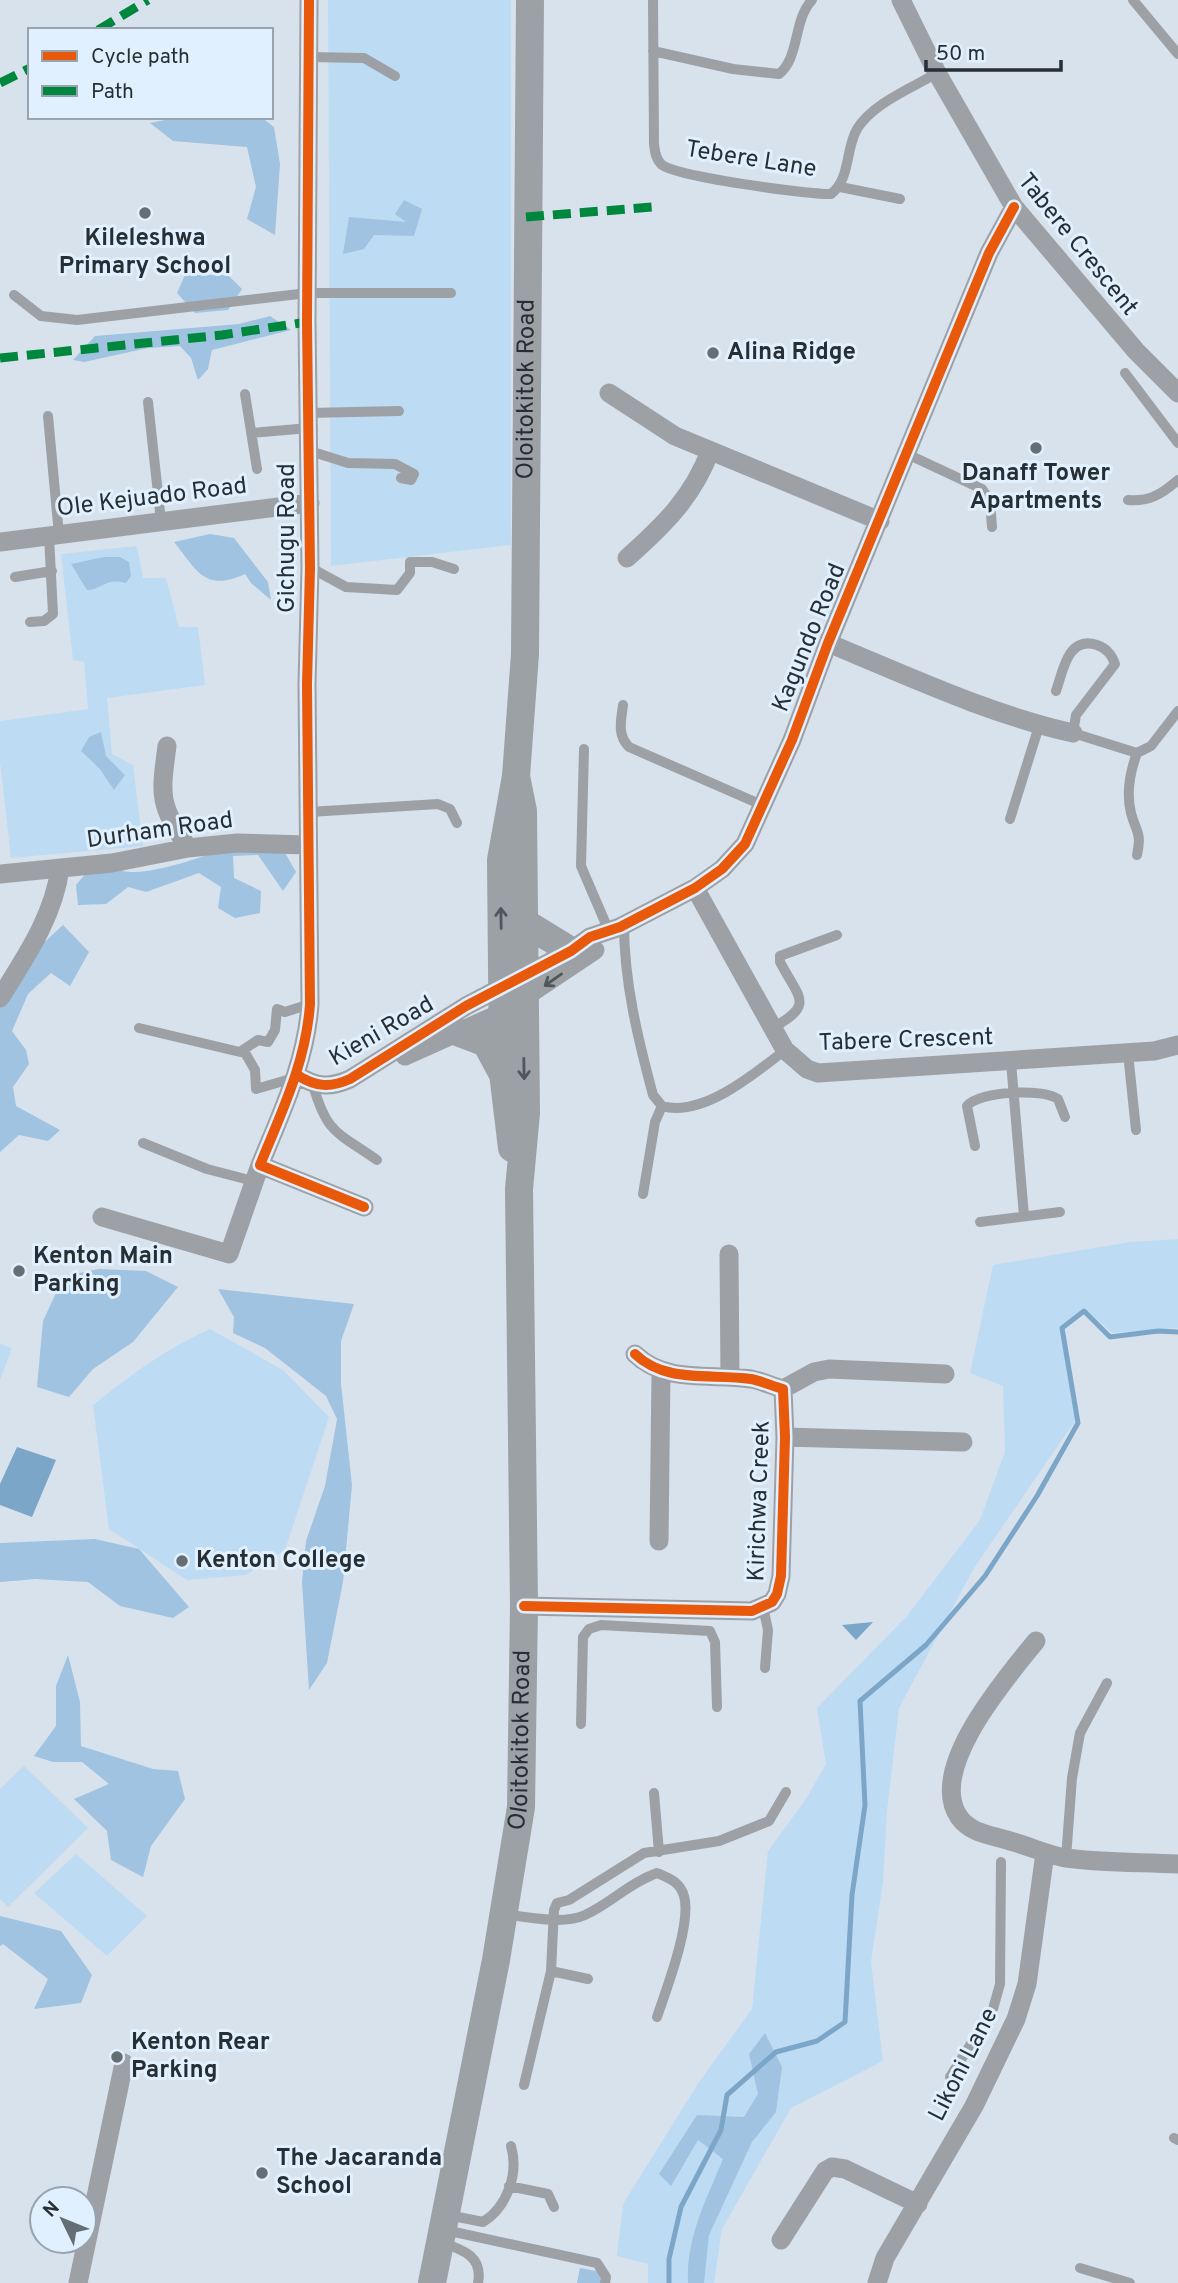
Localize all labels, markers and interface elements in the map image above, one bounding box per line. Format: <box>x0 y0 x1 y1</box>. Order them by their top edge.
legend <box>28 28 273 119</box>
scale bar <box>926 28 1061 72</box>
text: 50 m <box>936 41 985 68</box>
text: Cycle path <box>91 44 190 71</box>
text: Path <box>91 79 134 106</box>
street label: Tebere Lane <box>683 135 819 185</box>
street label: Tabere Crescent <box>1010 168 1144 322</box>
marker: Kileleshwa Primary School <box>137 205 153 221</box>
place label: Kileleshwa Primary School <box>59 224 231 282</box>
street label: Oloitokitok Road <box>511 299 543 480</box>
place label: Alina Ridge <box>727 338 856 368</box>
marker: Alina Ridge <box>705 345 721 361</box>
marker: Danaff Tower Apartments <box>1028 440 1044 456</box>
place label: Danaff Tower Apartments <box>962 459 1110 517</box>
street label: Gichugu Road <box>273 463 303 613</box>
street label: Ole Kejuado Road <box>55 471 249 525</box>
street label: Kagundo Road <box>767 559 853 717</box>
street label: Durham Road <box>85 806 235 856</box>
one-way arrow <box>494 907 508 930</box>
one-way arrow <box>544 973 563 987</box>
street label: Kieni Road <box>324 990 440 1074</box>
street label: Tabere Crescent <box>818 1023 994 1059</box>
one-way arrow <box>517 1058 531 1081</box>
place label: Kenton Main Parking <box>33 1242 173 1300</box>
marker: Kenton Main Parking <box>11 1263 27 1279</box>
street label: Kirichwa Creek <box>742 1420 778 1582</box>
place label: Kenton College <box>196 1546 366 1576</box>
marker: Kenton College <box>174 1553 190 1569</box>
street label: Oloitokitok Road <box>502 1650 538 1833</box>
street label: Likoni Lane <box>923 2003 1005 2127</box>
place label: Kenton Rear Parking <box>131 2028 270 2086</box>
marker: Kenton Rear Parking <box>109 2049 125 2065</box>
place label: The Jacaranda School <box>276 2144 442 2202</box>
marker: The Jacaranda School <box>254 2165 270 2181</box>
north arrow <box>28 2185 98 2255</box>
text: N <box>39 2197 65 2223</box>

